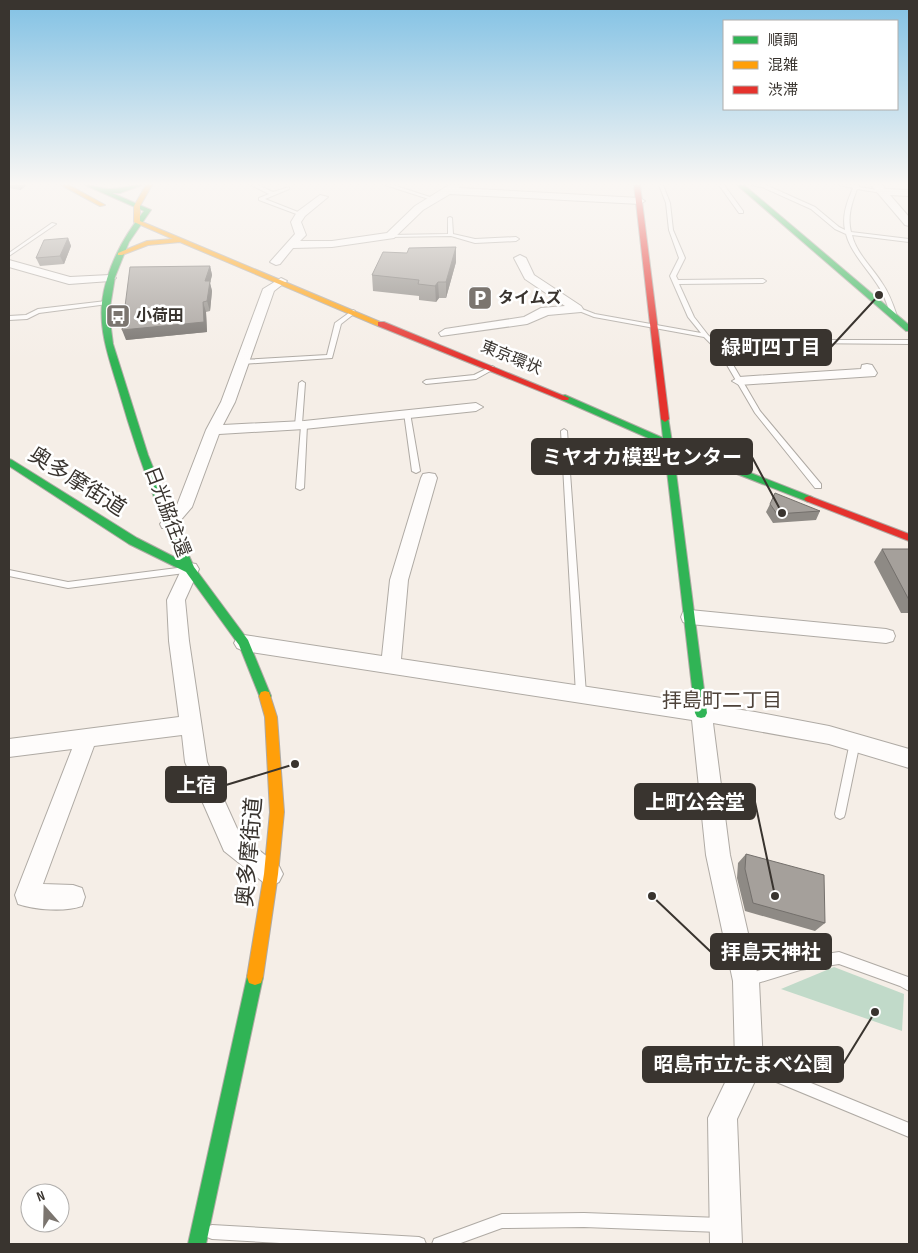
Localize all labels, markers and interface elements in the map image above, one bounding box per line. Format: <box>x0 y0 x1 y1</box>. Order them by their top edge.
legend <box>723 20 898 110</box>
text: 順調 <box>768 31 798 50</box>
text: 混雑 <box>768 56 798 75</box>
text: 渋滞 <box>768 81 798 100</box>
parking icon: タイムズ <box>467 285 493 311</box>
place label: タイムズ <box>498 289 562 308</box>
bus stop icon: 小荷田 <box>105 303 131 329</box>
place label: 小荷田 <box>136 307 184 326</box>
callout: 緑町四丁目 <box>711 330 831 365</box>
text: 緑町四丁目 <box>721 336 821 360</box>
street label: 東京環状 <box>478 337 544 379</box>
callout: ミヤオカ模型センター <box>532 439 752 474</box>
street label: 奥多摩街道 <box>23 441 131 523</box>
text: ミヤオカ模型センター <box>542 446 742 470</box>
street label: 日光脇往還 <box>139 464 195 560</box>
district label: 拝島町二丁目 <box>662 689 782 713</box>
callout: 上宿 <box>166 767 226 802</box>
text: 上宿 <box>176 774 216 798</box>
callout: 上町公会堂 <box>635 784 755 819</box>
text: 上町公会堂 <box>645 791 745 815</box>
street label: 奥多摩街道 <box>232 796 268 908</box>
callout: 拝島天神社 <box>711 934 831 969</box>
text: 拝島天神社 <box>721 941 821 965</box>
callout: 昭島市立たまべ公園 <box>643 1047 843 1082</box>
text: 昭島市立たまべ公園 <box>653 1053 833 1077</box>
north arrow <box>20 1183 70 1233</box>
text: N <box>34 1187 47 1206</box>

